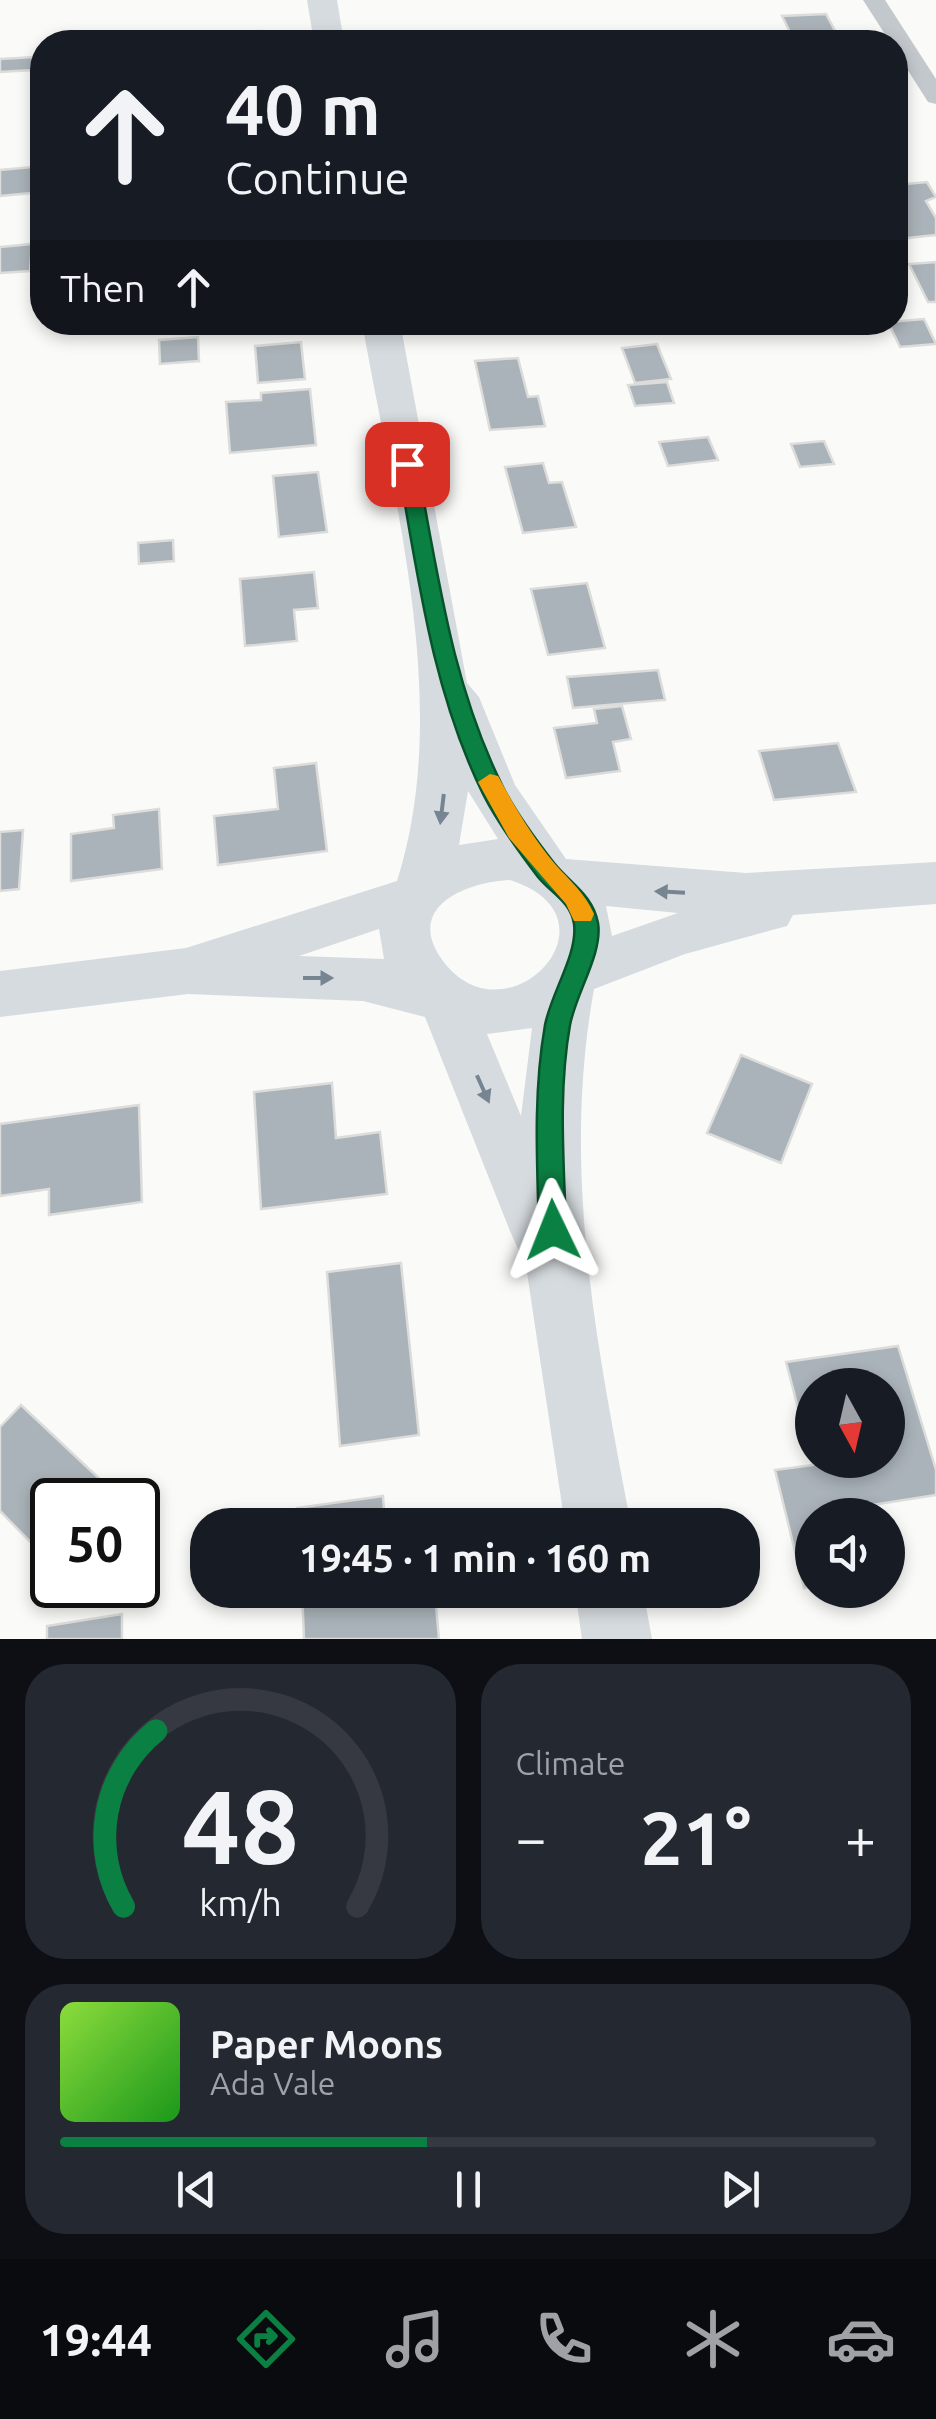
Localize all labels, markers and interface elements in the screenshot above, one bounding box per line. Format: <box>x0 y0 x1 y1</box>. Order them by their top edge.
icon: ahead <box>60 70 190 200</box>
text: 40 m <box>225 70 381 148</box>
text: Continue <box>225 152 409 203</box>
icon: ahead <box>166 260 221 315</box>
text: Then <box>60 267 146 309</box>
pin <box>365 422 450 507</box>
icon: arrive <box>380 437 435 492</box>
one-way arrow <box>434 794 450 826</box>
one-way arrow <box>653 884 685 900</box>
one-way arrow <box>303 970 335 986</box>
one-way arrow <box>475 1074 491 1104</box>
position arrow <box>501 1178 605 1282</box>
north arrow <box>795 1368 905 1478</box>
map controls <box>795 1368 905 1608</box>
speed limit sign: 50 <box>30 1478 160 1608</box>
button: sound <box>795 1498 905 1608</box>
text: 19:45 · 1 min · 160 m <box>299 1537 651 1579</box>
text: Climate <box>516 1745 626 1781</box>
text: 48 <box>182 1767 299 1884</box>
text: 21° <box>640 1795 751 1879</box>
text: − <box>516 1807 547 1868</box>
text: + <box>845 1807 876 1868</box>
text: km/h <box>199 1883 282 1923</box>
text: Paper Moons <box>210 2023 443 2065</box>
text: Ada Vale <box>210 2065 336 2101</box>
icon: previous <box>169 2162 224 2217</box>
icon: pause <box>441 2162 496 2217</box>
icon: next <box>713 2162 768 2217</box>
icon: directions <box>231 2304 301 2374</box>
icon: music <box>380 2304 450 2374</box>
icon: phone <box>529 2304 599 2374</box>
icon: climate <box>678 2304 748 2374</box>
icon: car <box>826 2304 896 2374</box>
text: 19:44 <box>39 2314 152 2365</box>

